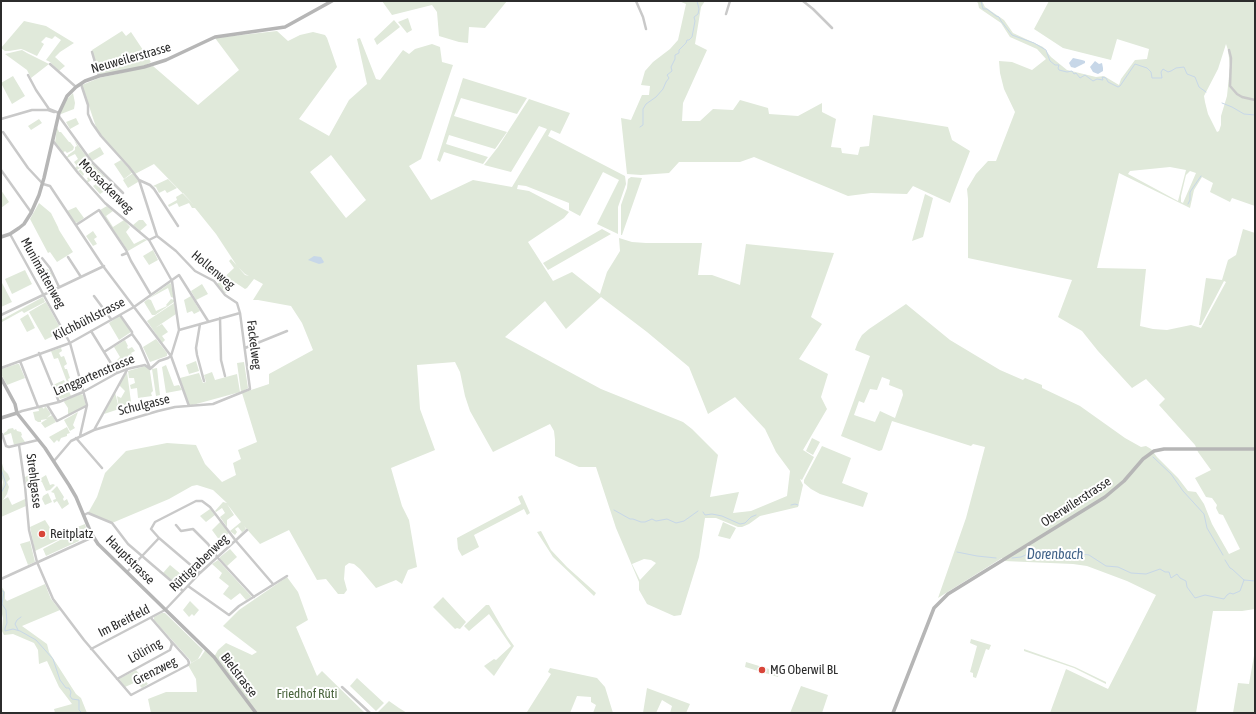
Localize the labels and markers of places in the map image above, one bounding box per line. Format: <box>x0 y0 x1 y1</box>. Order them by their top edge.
place label: Reitplatz <box>50 526 93 542</box>
marker: Reitplatz <box>37 529 47 539</box>
place label: MG Oberwil BL <box>770 662 838 678</box>
marker: MG Oberwil BL <box>757 665 767 675</box>

